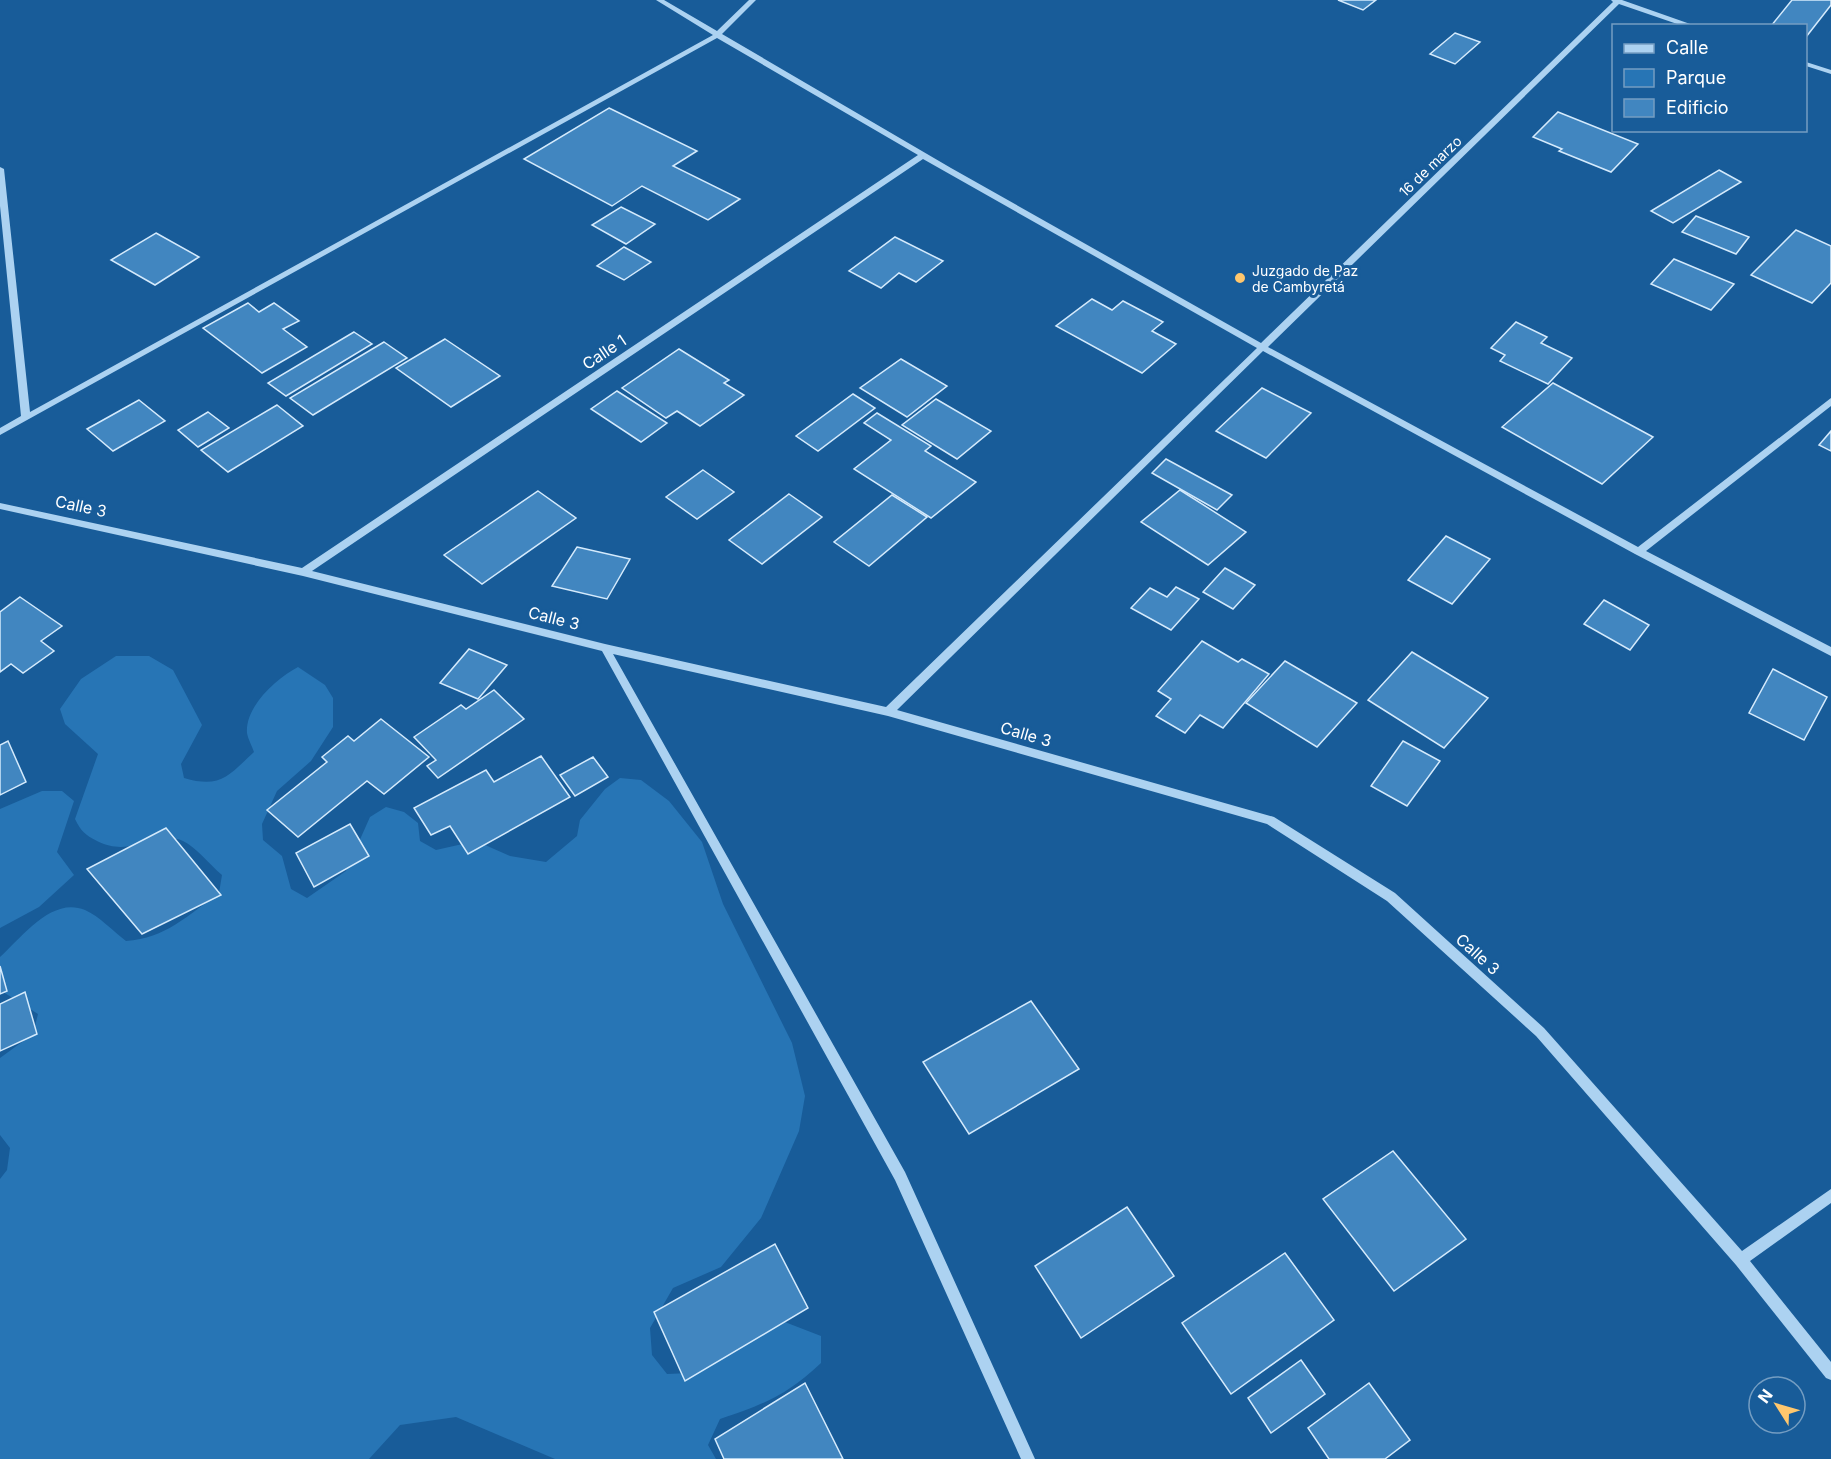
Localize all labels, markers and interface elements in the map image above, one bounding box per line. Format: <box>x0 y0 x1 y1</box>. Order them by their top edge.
legend <box>1612 24 1807 132</box>
text: Calle <box>1666 37 1708 58</box>
text: Parque <box>1666 67 1726 88</box>
text: Edificio <box>1666 97 1729 118</box>
street label: 16 de marzo <box>1395 132 1465 200</box>
place label: Juzgado de Paz de Cambyretá <box>1252 262 1358 295</box>
marker: Juzgado de Paz de Cambyretá <box>1233 271 1247 285</box>
street label: Calle 1 <box>578 330 630 374</box>
street label: Calle 3 <box>53 491 109 521</box>
street label: Calle 3 <box>526 602 582 634</box>
street label: Calle 3 <box>998 717 1054 751</box>
street label: Calle 3 <box>1452 929 1504 979</box>
north arrow <box>1747 1375 1807 1435</box>
text: N <box>1753 1385 1777 1407</box>

